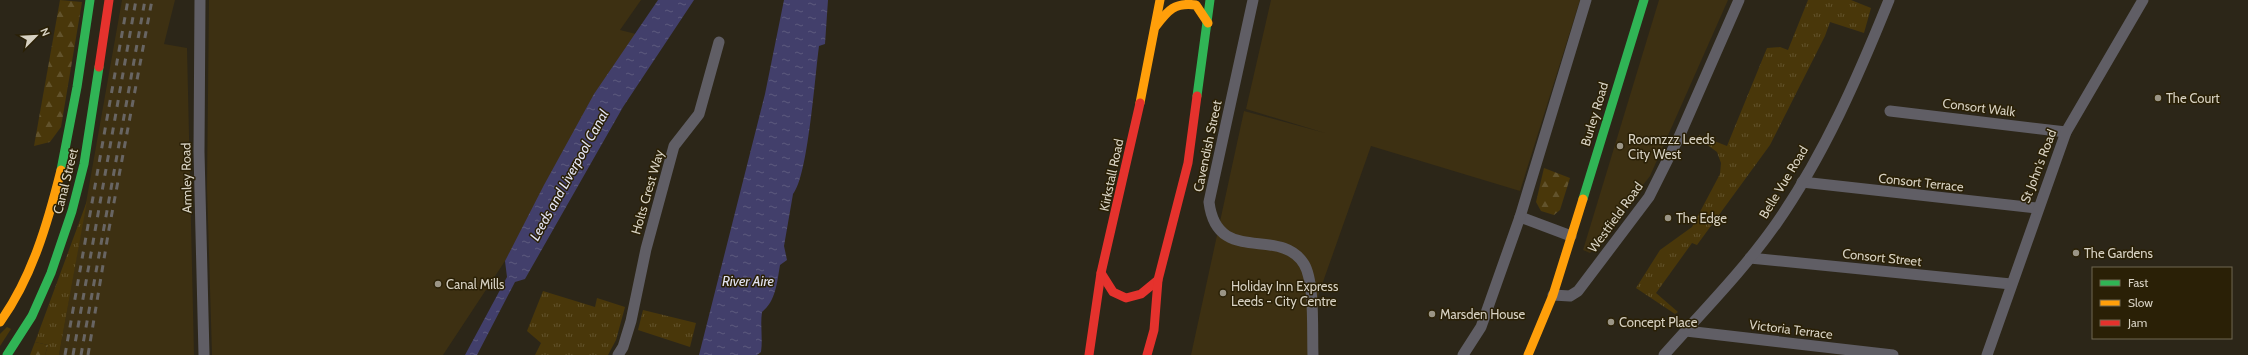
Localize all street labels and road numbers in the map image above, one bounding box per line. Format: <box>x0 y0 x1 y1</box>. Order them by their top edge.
street label: Burley Road <box>1577 80 1611 148</box>
street label: Consort Walk <box>1942 95 2016 119</box>
street label: Cavendish Street <box>1190 98 1225 193</box>
street label: St John's Road <box>2017 127 2059 205</box>
street label: Kirkstall Road <box>1096 137 1126 213</box>
street label: Armley Road <box>177 142 195 214</box>
street label: Belle Vue Road <box>1755 143 1811 221</box>
street label: Canal Street <box>49 146 81 216</box>
street label: Holts Crest Way <box>627 147 667 236</box>
street label: Consort Terrace <box>1878 170 1965 194</box>
street label: Westfield Road <box>1584 179 1646 255</box>
street label: Consort Street <box>1842 245 1923 269</box>
street label: Victoria Terrace <box>1748 316 1834 342</box>

